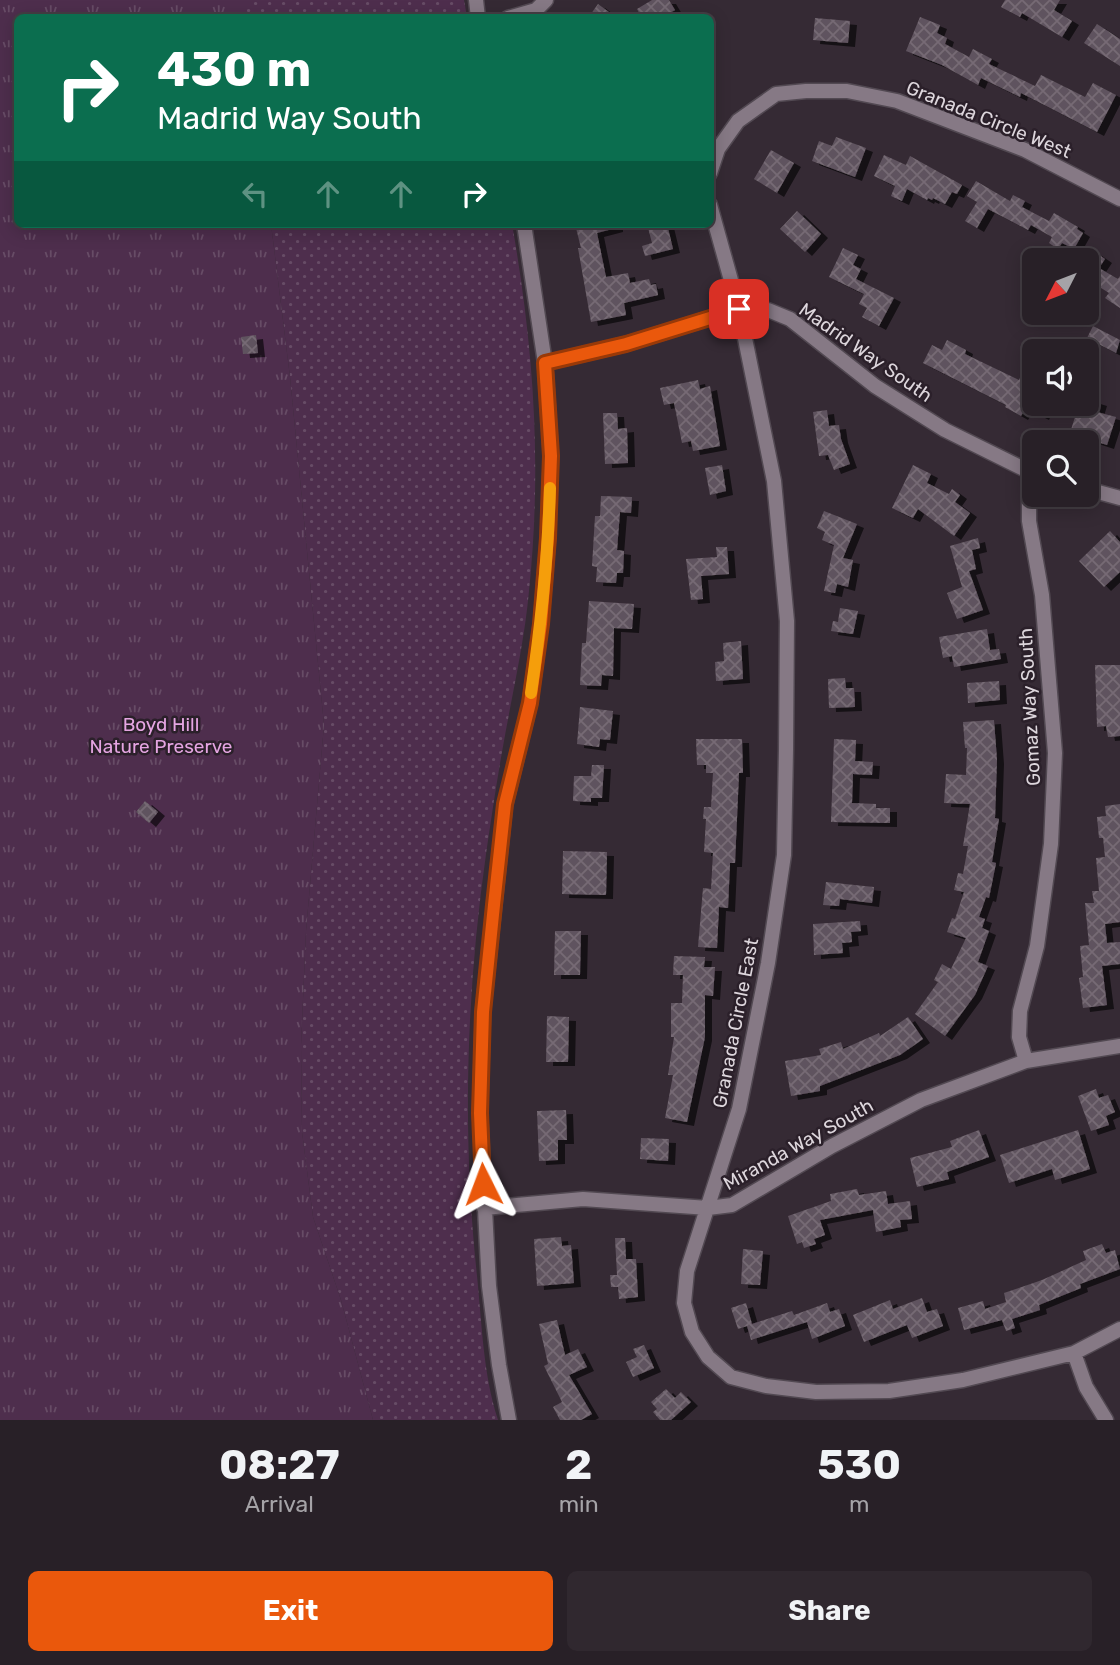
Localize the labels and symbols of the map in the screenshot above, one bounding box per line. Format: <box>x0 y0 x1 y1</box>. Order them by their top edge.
street label: Granada Circle West <box>903 76 1075 163</box>
north arrow <box>1022 248 1099 326</box>
pin <box>709 279 769 339</box>
street label: Madrid Way South <box>795 298 937 407</box>
street label: Gomaz Way South <box>1014 627 1045 787</box>
park label: Boyd Hill Nature Preserve <box>89 713 233 758</box>
street label: Granada Circle East <box>708 936 763 1110</box>
street label: Miranda Way South <box>719 1094 877 1195</box>
position arrow <box>446 1147 520 1221</box>

